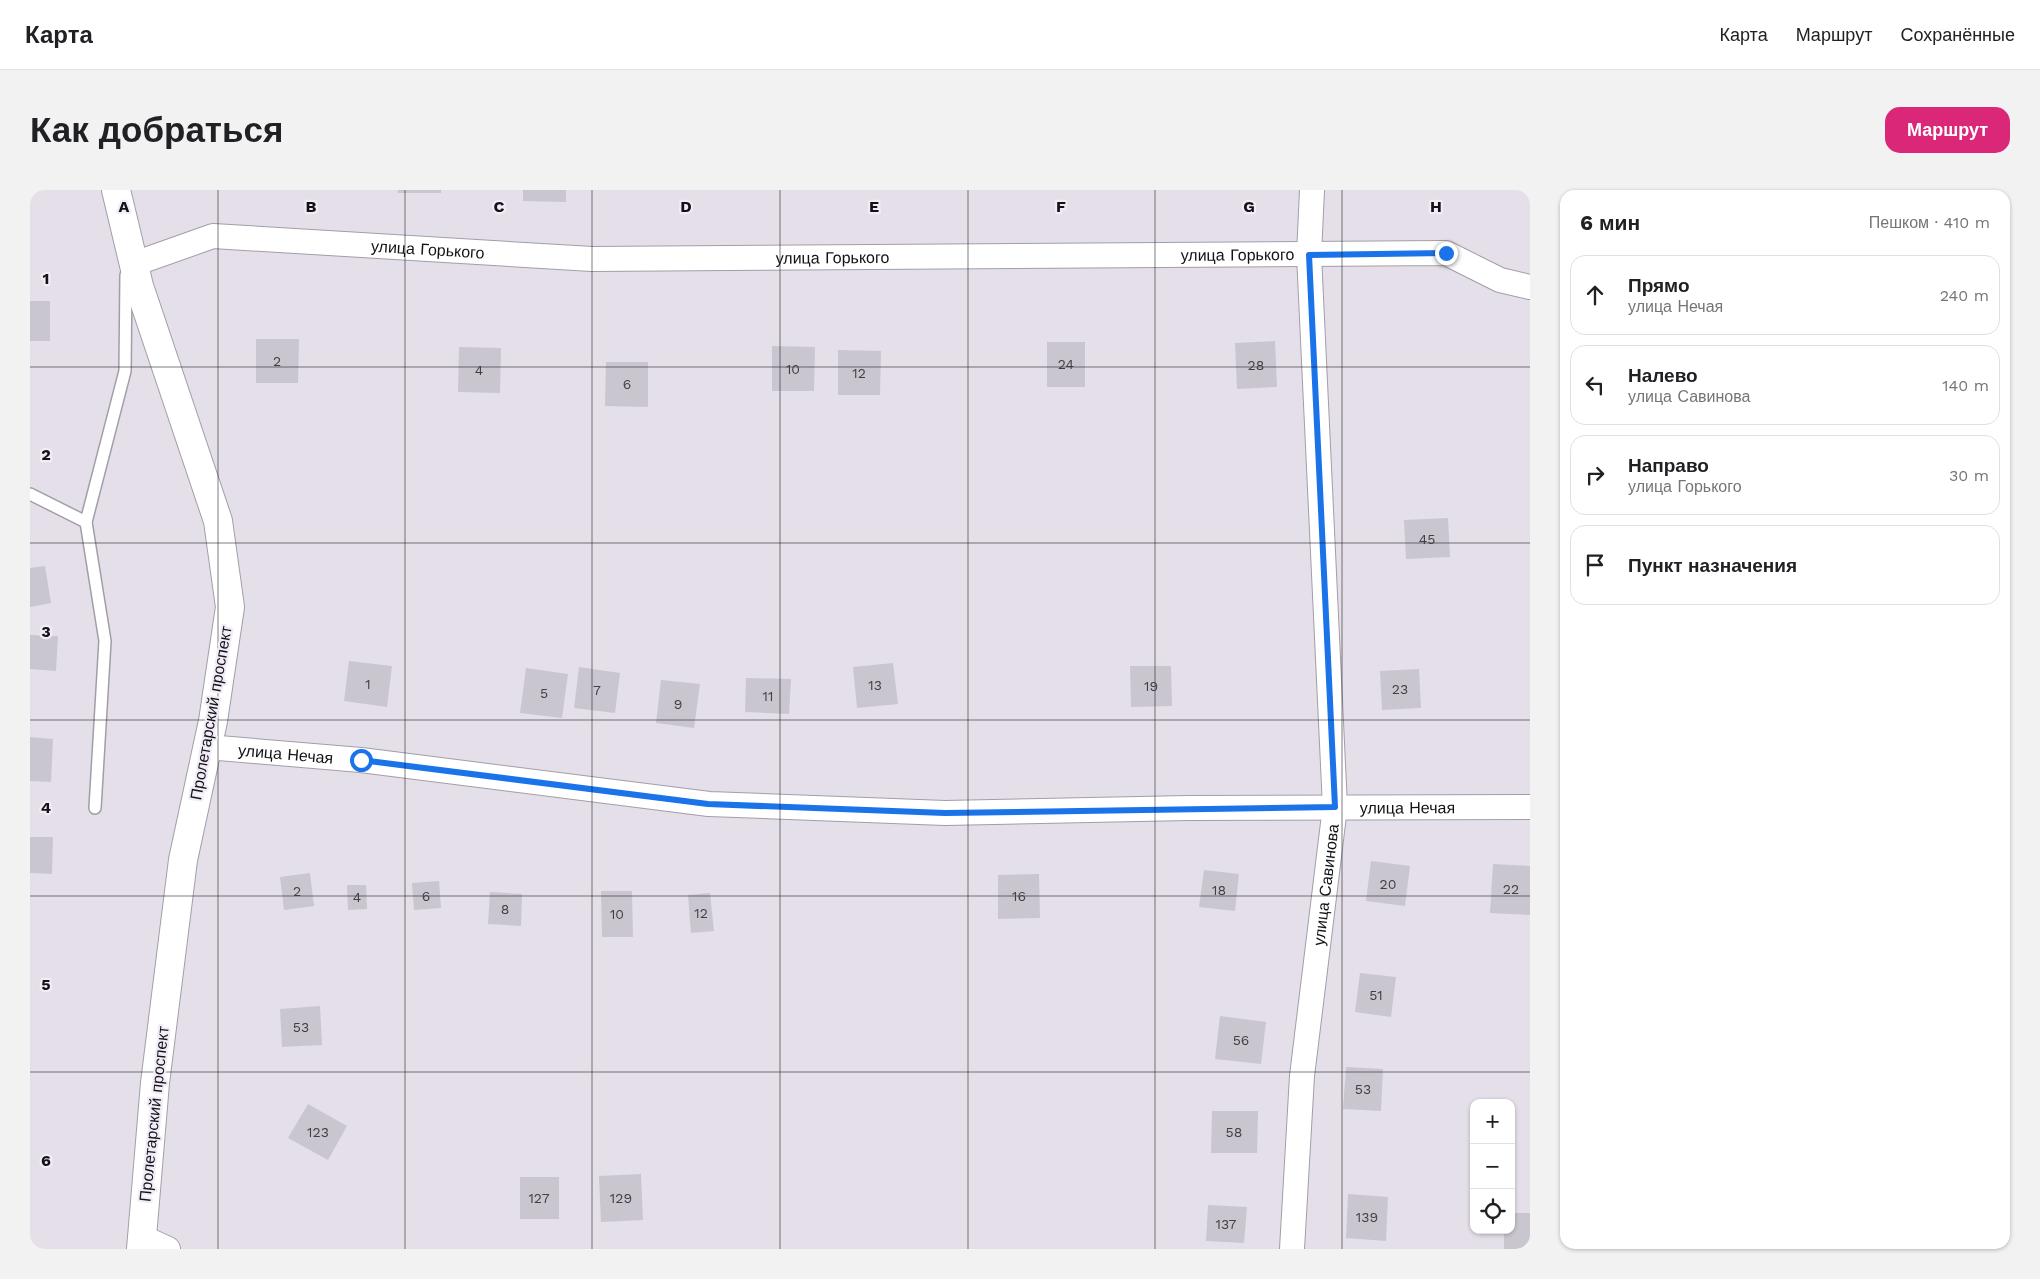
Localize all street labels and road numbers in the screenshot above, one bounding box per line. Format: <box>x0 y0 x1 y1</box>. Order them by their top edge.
street label: улица Горького <box>370 236 485 262</box>
street label: улица Горького <box>1181 245 1294 264</box>
street label: улица Горького <box>776 247 890 267</box>
street label: Пролетарский проспект <box>186 624 236 802</box>
street label: улица Нечая <box>237 740 334 767</box>
street label: улица Нечая <box>1360 798 1455 817</box>
street label: улица Савинова <box>1309 823 1342 947</box>
street label: Пролетарский проспект <box>135 1025 173 1203</box>

